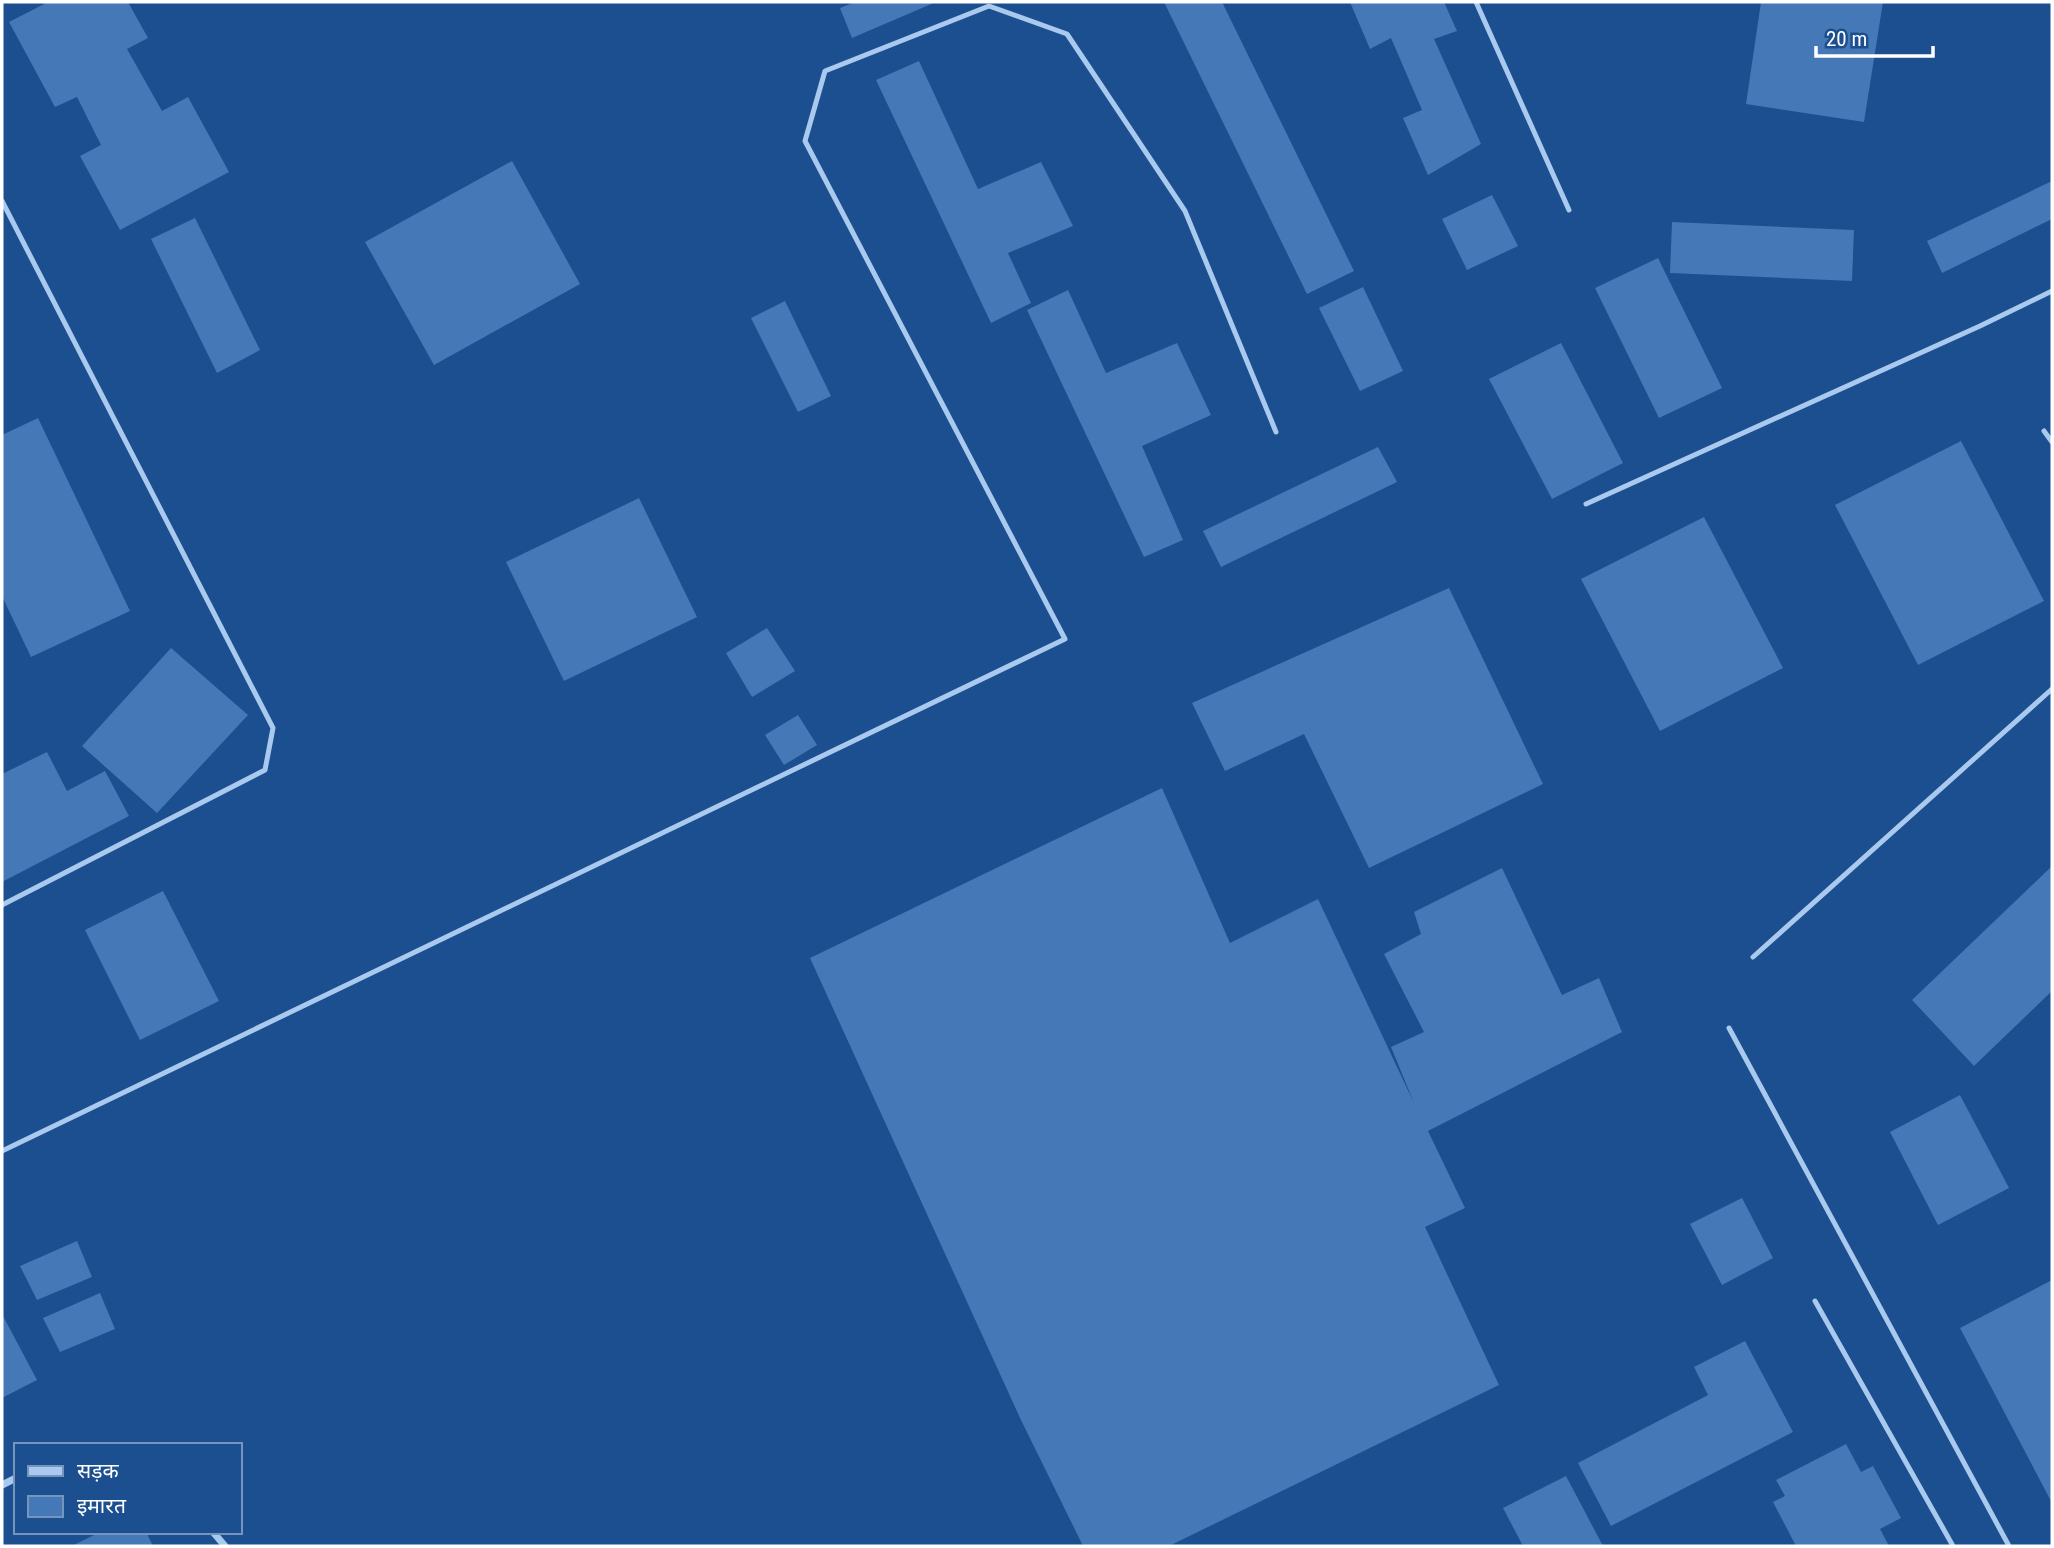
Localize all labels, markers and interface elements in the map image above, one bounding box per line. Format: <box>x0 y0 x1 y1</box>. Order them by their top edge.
scale bar <box>1816 14 1933 58</box>
text: 20 m <box>1826 27 1867 51</box>
legend <box>14 1443 242 1534</box>
text: सड़क <box>77 1459 119 1483</box>
text: इमारत <box>77 1494 127 1518</box>

